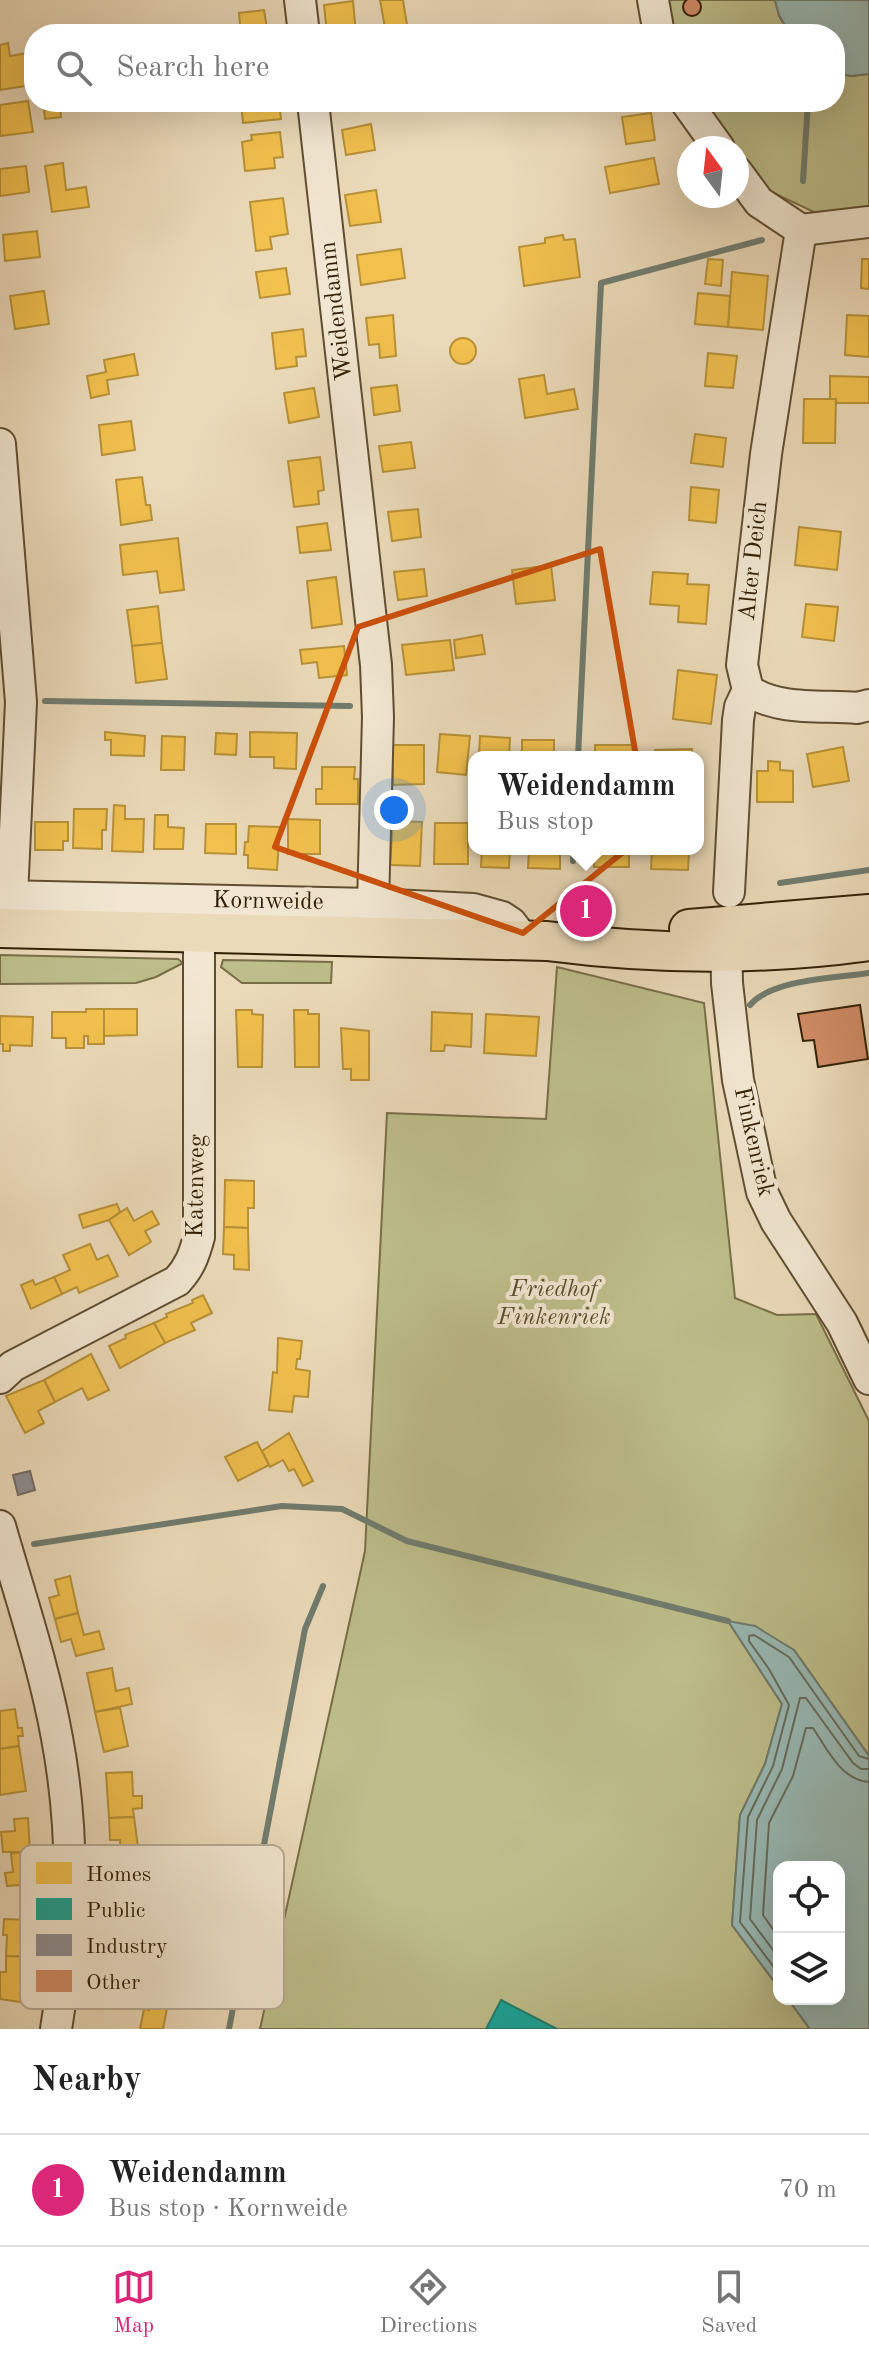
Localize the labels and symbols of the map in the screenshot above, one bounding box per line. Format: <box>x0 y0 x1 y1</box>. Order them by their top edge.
north arrow <box>677 136 749 208</box>
street label: Weidendamm <box>317 240 357 382</box>
street label: Alter Deich <box>736 500 772 622</box>
your location <box>374 790 414 830</box>
pin: 1 <box>560 881 612 941</box>
street label: Kornweide <box>212 889 324 915</box>
street label: Finkenriek <box>729 1085 777 1199</box>
street label: Katenweg <box>184 1134 210 1238</box>
park label: Friedhof Finkenriek <box>496 1278 611 1330</box>
legend <box>20 1845 284 2009</box>
text: Homes <box>86 1864 151 1886</box>
text: Public <box>86 1900 145 1922</box>
text: Industry <box>86 1936 168 1958</box>
text: Other <box>86 1972 140 1994</box>

